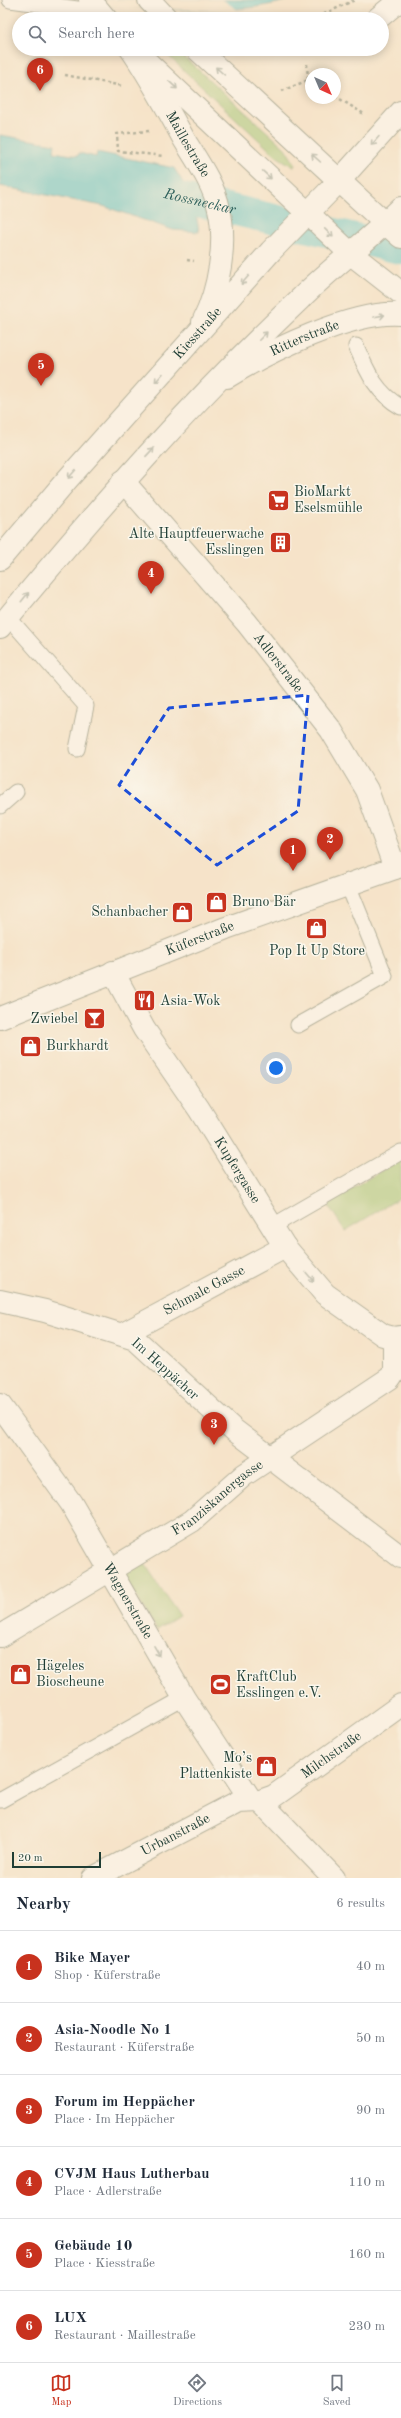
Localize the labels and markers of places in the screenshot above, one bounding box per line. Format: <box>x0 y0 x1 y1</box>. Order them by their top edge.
pin: 6 <box>27 58 53 91</box>
pin: 5 <box>28 353 54 386</box>
place label: BioMarkt Eselsmühle <box>294 485 362 515</box>
supermarket icon: BioMarkt Eselsmühle <box>266 487 292 513</box>
place label: Alte Hauptfeuerwache Esslingen <box>128 527 264 557</box>
building icon: Alte Hauptfeuerwache Esslingen <box>267 529 293 555</box>
pin: 4 <box>138 561 164 594</box>
pin: 2 <box>317 827 343 860</box>
pin: 1 <box>280 838 306 871</box>
shop icon: Bruno Bär <box>203 889 229 915</box>
place label: Bruno Bär <box>232 895 296 909</box>
shop icon: Schanbacher <box>170 899 196 925</box>
place label: Schanbacher <box>91 905 168 919</box>
shop icon: Pop It Up Store <box>304 916 330 942</box>
place label: Pop It Up Store <box>269 944 365 958</box>
restaurant icon: Asia-Wok <box>131 988 157 1014</box>
place label: Asia-Wok <box>160 994 220 1008</box>
bar icon: Zwiebel <box>81 1006 107 1032</box>
place label: Zwiebel <box>30 1012 78 1026</box>
shop icon: Burkhardt <box>17 1033 43 1059</box>
place label: Burkhardt <box>46 1039 109 1053</box>
pin: 3 <box>201 1412 227 1445</box>
place label: Hägeles Bioscheune <box>36 1659 104 1689</box>
shop icon: Hägeles Bioscheune <box>8 1661 34 1687</box>
place label: KraftClub Esslingen e.V. <box>236 1670 321 1700</box>
sports icon: KraftClub Esslingen e.V. <box>207 1672 233 1698</box>
place label: Mo’s Plattenkiste <box>180 1751 252 1781</box>
shop icon: Mo’s Plattenkiste <box>254 1753 280 1779</box>

